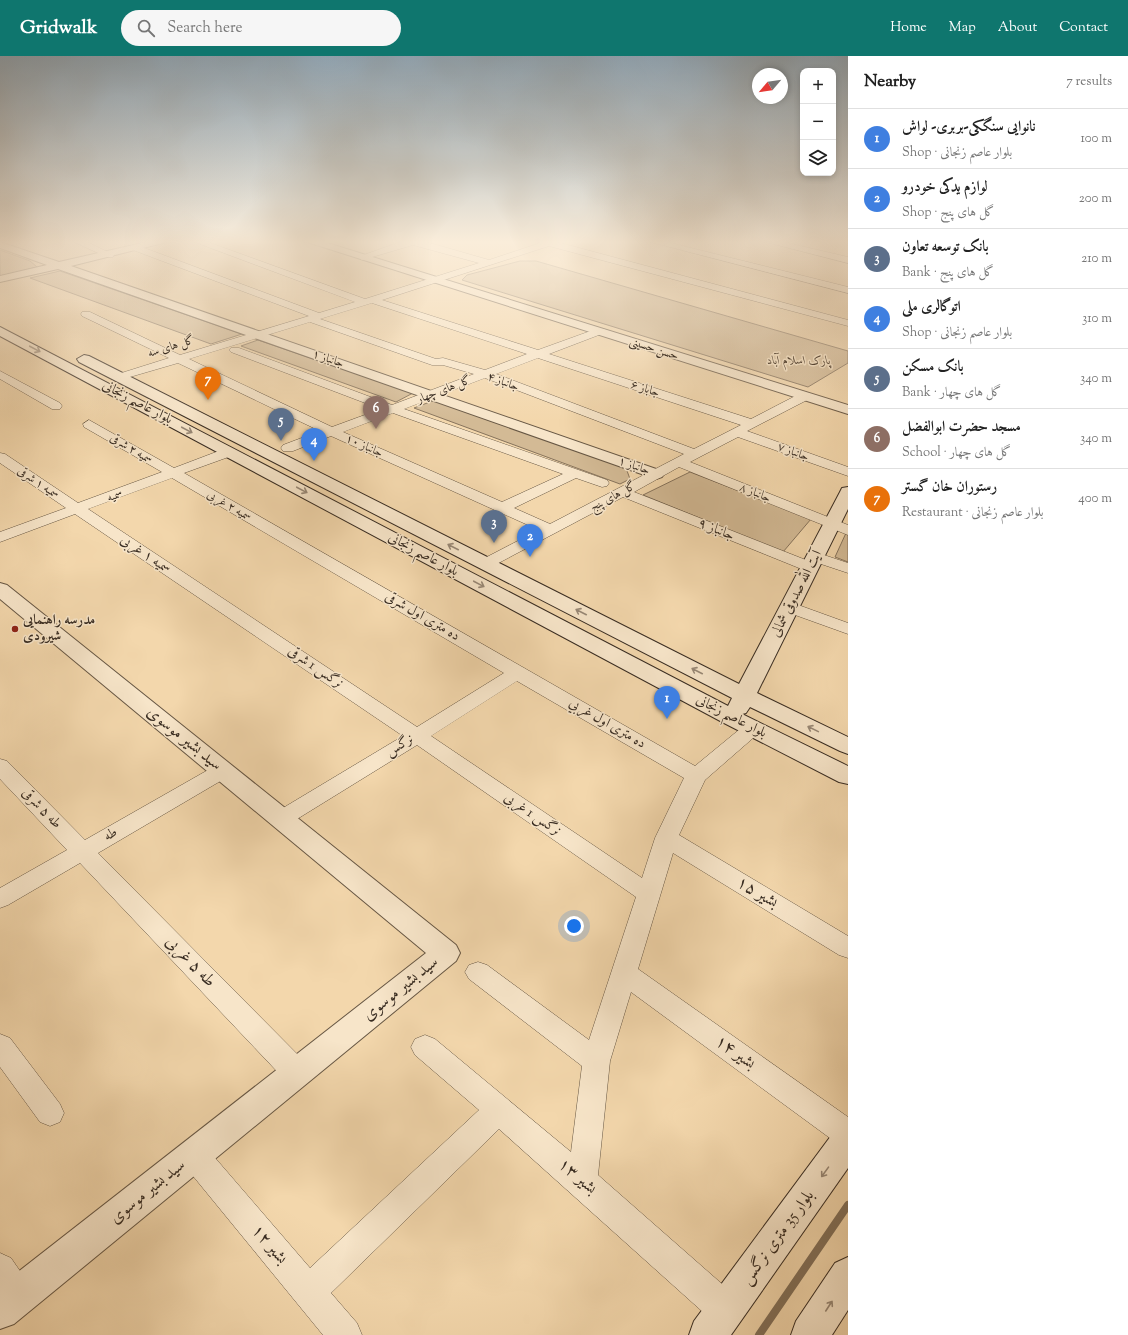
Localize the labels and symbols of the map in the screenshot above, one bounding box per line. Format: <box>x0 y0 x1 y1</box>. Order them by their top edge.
north arrow <box>752 68 788 104</box>
street label: گل های سه <box>145 331 197 363</box>
street label: حسن حسینی <box>627 333 681 365</box>
street label: جانباز ۱ <box>310 345 346 373</box>
one-way arrow <box>28 346 40 354</box>
park label: پارک اسلام آباد <box>767 352 833 371</box>
pin: 7 <box>195 367 221 400</box>
street label: جانباز ۴ <box>485 368 521 396</box>
street label: گل های چهار <box>413 371 474 409</box>
street label: بلوار عاصم زنجانی <box>97 376 176 432</box>
street label: جاباز ۶ <box>628 376 662 402</box>
pin: 6 <box>363 396 389 429</box>
pin: 5 <box>268 408 294 441</box>
one-way arrow <box>180 426 192 434</box>
pin: 4 <box>301 428 327 461</box>
street label: سمیه ۲ شرقی <box>106 429 156 469</box>
street label: جانباز ۱۰ <box>342 430 386 462</box>
street label: جانباز ۷ <box>775 438 811 466</box>
street label: جانباز ۱ <box>616 452 652 480</box>
street label: سمیه ۱ شرقی <box>13 462 63 504</box>
street label: گل های پنج <box>587 477 640 518</box>
street label: جانباز ۸ <box>737 479 773 507</box>
street label: سمیه <box>104 485 126 507</box>
street label: سمیه ۲ غربی <box>203 486 255 526</box>
one-way arrow <box>295 487 307 495</box>
pin: 3 <box>481 510 507 543</box>
street label: جانباز ۹ <box>695 514 737 546</box>
pin: 2 <box>517 524 543 557</box>
street label: بلوار عاصم زنجانی <box>383 528 462 584</box>
street label: سمیه ۱ غربی <box>116 531 174 579</box>
one-way arrow <box>447 543 459 550</box>
street label: آیت الله صدوقی شمالی <box>764 544 828 641</box>
one-way arrow <box>472 580 484 588</box>
street label: ده متری اول شرقی <box>381 587 463 647</box>
one-way arrow <box>575 608 587 616</box>
place label: مدرسه راهنمایی شیرودی <box>22 611 95 647</box>
marker: مدرسه راهنمایی شیرودی <box>10 624 20 634</box>
street label: نرگس 1 شرقی <box>283 642 347 694</box>
one-way arrow <box>691 667 703 675</box>
pin: 1 <box>654 686 680 719</box>
street label: بلوار عاصم زنجانی <box>691 691 770 745</box>
street label: ده متری اول غربي <box>565 694 649 754</box>
street label: سید بشیر موسوی <box>141 701 227 777</box>
one-way arrow <box>807 725 819 732</box>
street label: نرگس <box>382 730 418 762</box>
street label: طه ۵ شرقی <box>16 784 66 834</box>
street label: نرگس 1 غربی <box>499 788 565 842</box>
street label: طه <box>100 823 122 847</box>
street label: بشیر ۱۵ <box>732 871 783 915</box>
your location <box>564 916 584 936</box>
street label: طه ۵ غربی <box>159 931 221 993</box>
street label: سید بشیر موسوی <box>358 951 444 1027</box>
street label: بشیر ۱۴ <box>710 1030 760 1076</box>
street label: بشیر ۱۳ <box>552 1153 602 1201</box>
street label: سید بشیر موسوی <box>105 1154 191 1230</box>
one-way arrow <box>821 1166 829 1177</box>
street label: بلوار 35 متری نرگس <box>735 1186 821 1290</box>
street label: بشیر ۱۲ <box>245 1220 293 1270</box>
one-way arrow <box>825 1300 833 1311</box>

